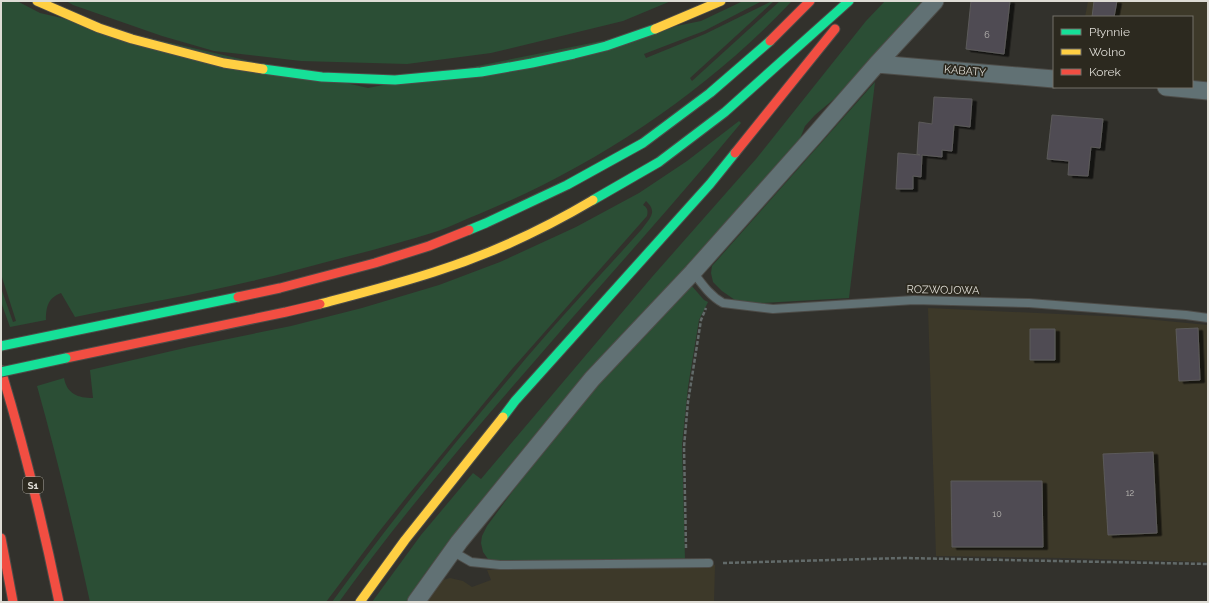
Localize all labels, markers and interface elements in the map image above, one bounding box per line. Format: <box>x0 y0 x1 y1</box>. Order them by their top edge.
legend <box>1053 16 1193 88</box>
text: Płynnie <box>1089 25 1130 39</box>
house number: 6 <box>984 30 990 40</box>
text: Wolno <box>1089 45 1125 59</box>
street label: KABATY <box>943 63 987 79</box>
text: Korek <box>1089 65 1122 79</box>
street label: ROZWOJOWA <box>906 283 980 297</box>
road number: S1 <box>23 477 43 493</box>
house number: 12 <box>1126 488 1135 498</box>
house number: 10 <box>992 509 1002 519</box>

